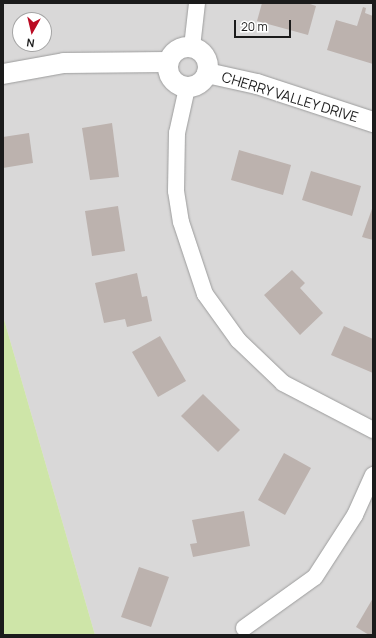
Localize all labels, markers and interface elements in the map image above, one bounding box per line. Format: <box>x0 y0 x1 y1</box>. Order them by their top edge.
north arrow <box>12 12 52 52</box>
scale bar <box>236 12 293 38</box>
text: 20 m <box>241 18 268 35</box>
text: N <box>25 35 35 51</box>
street label: CHERRY VALLEY DRIVE <box>219 68 361 126</box>

